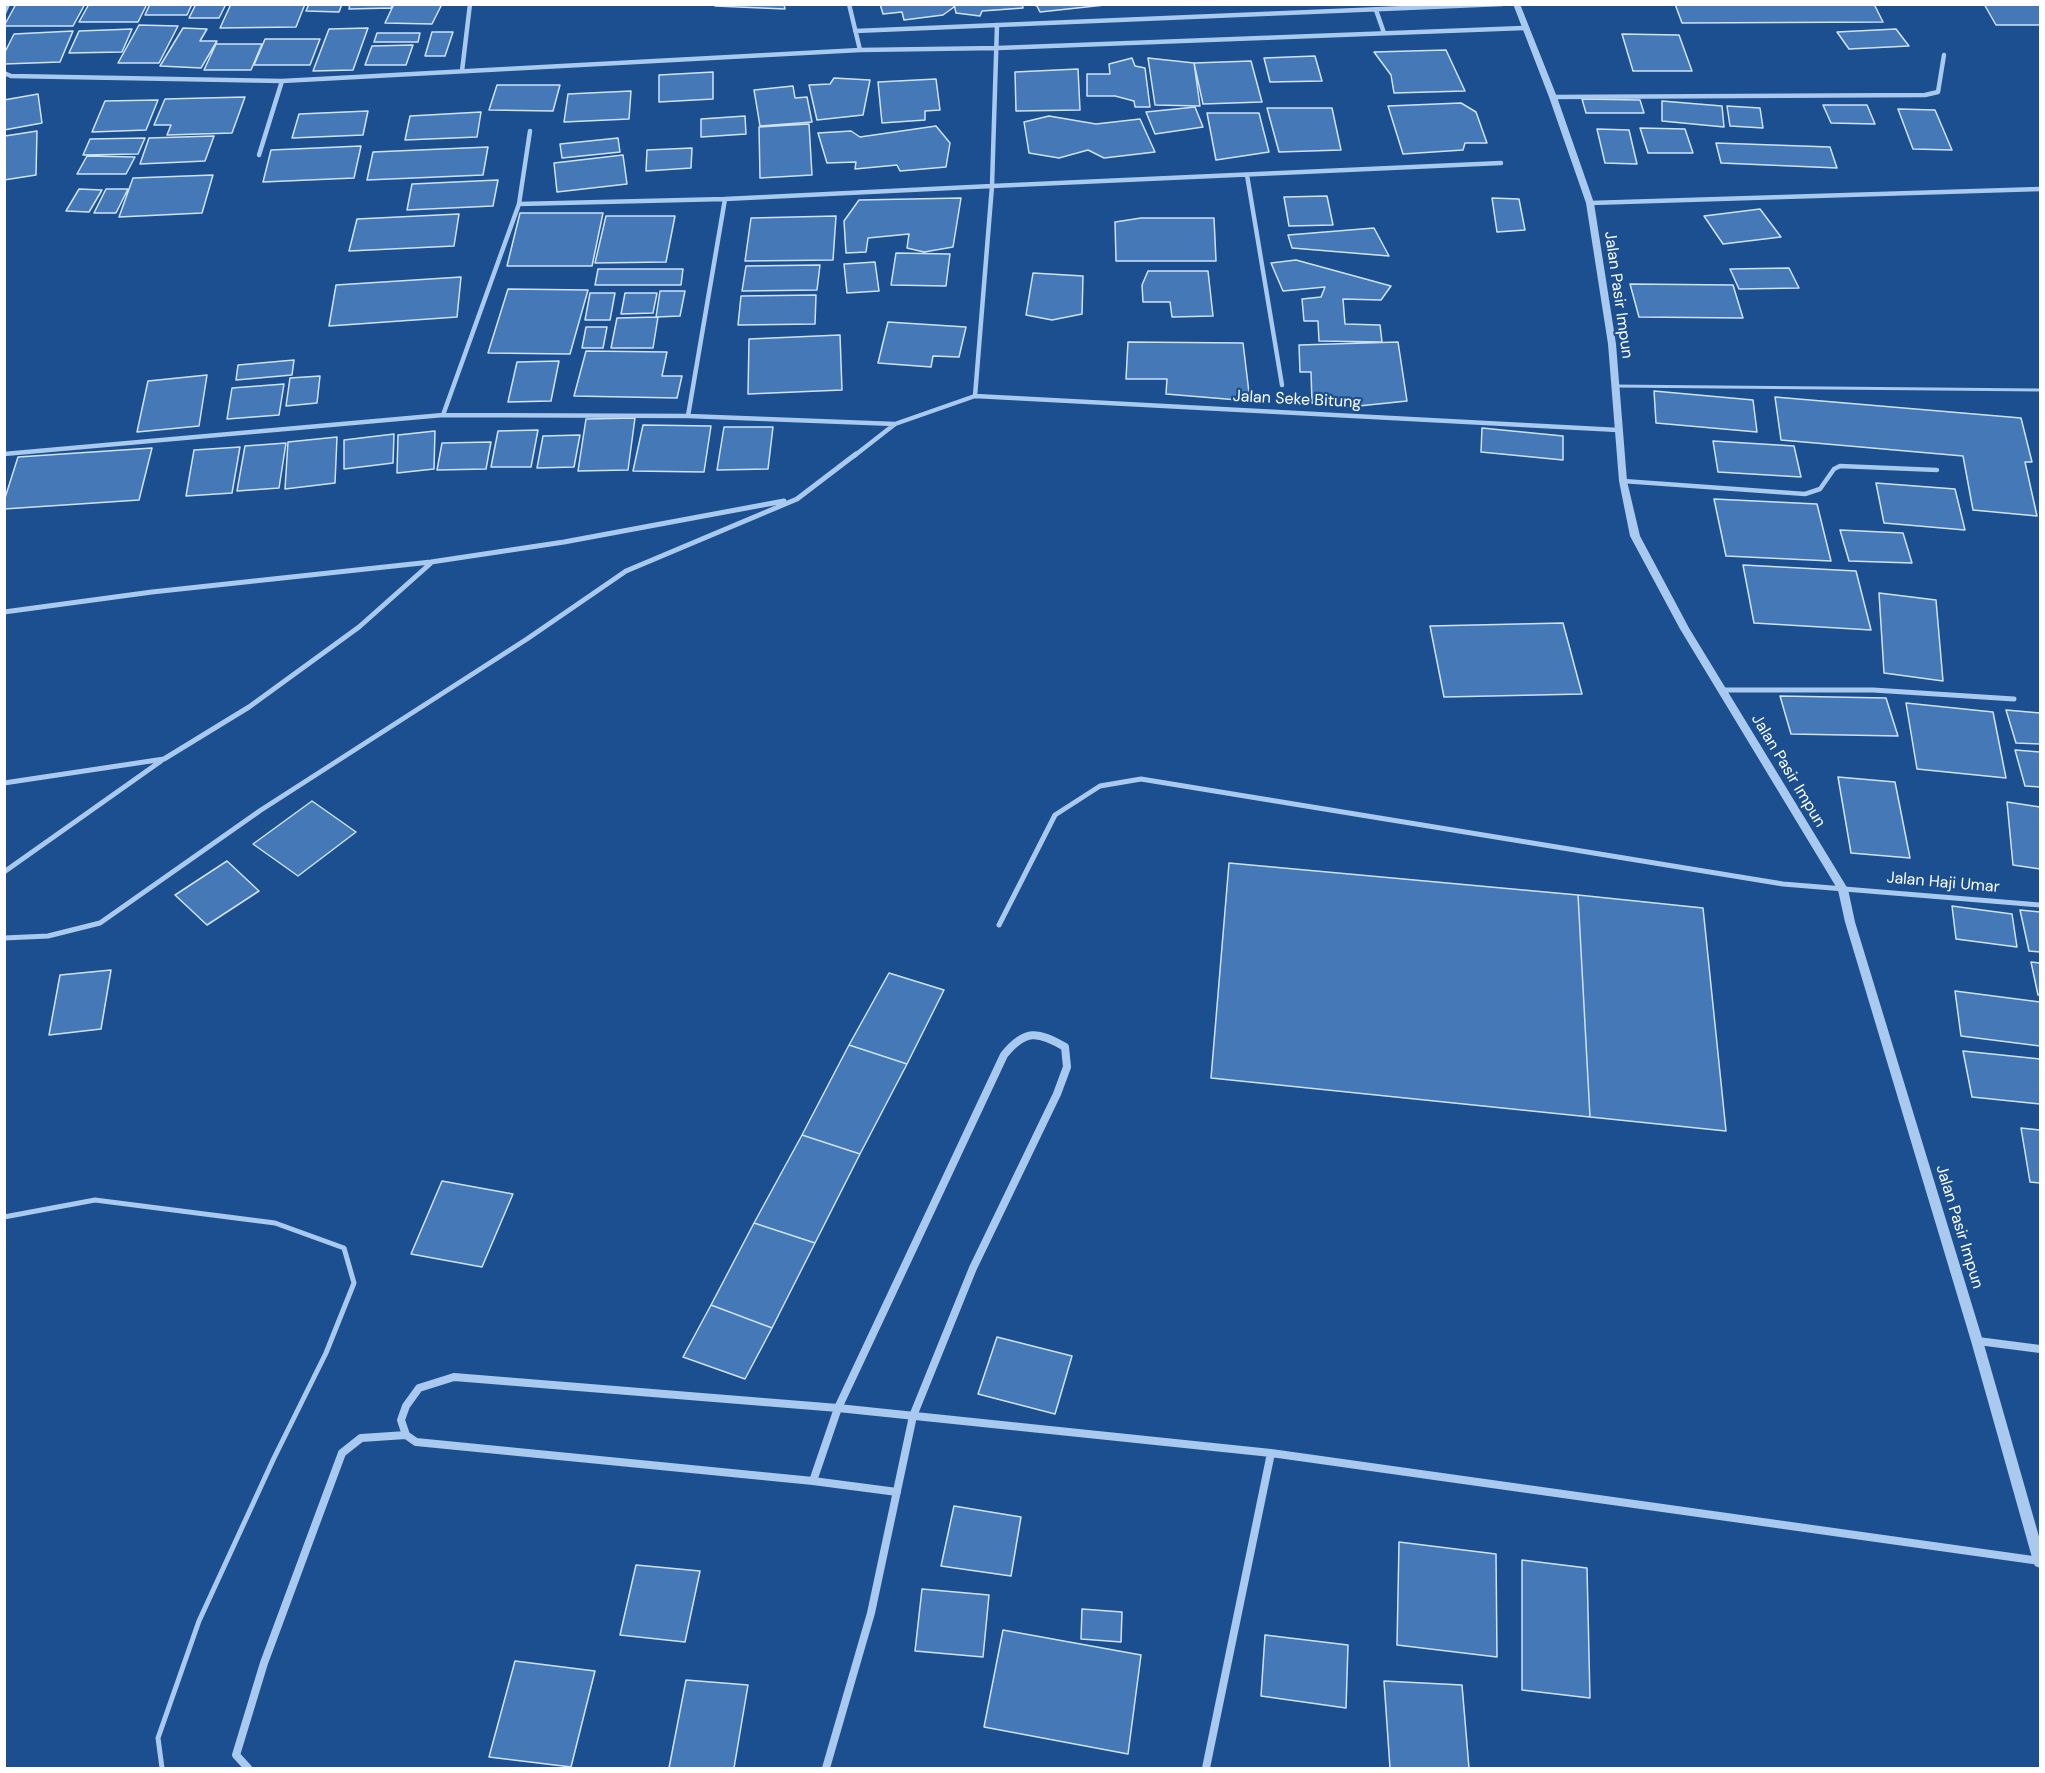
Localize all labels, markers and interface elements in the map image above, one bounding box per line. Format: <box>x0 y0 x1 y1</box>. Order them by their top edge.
street label: Jalan Pasir Impun <box>1600 230 1636 360</box>
street label: Jalan Seke Bitung <box>1232 387 1362 413</box>
street label: Jalan Pasir Impun <box>1747 711 1829 831</box>
street label: Jalan Haji Umar <box>1886 868 2000 898</box>
street label: Jalan Pasir Impun <box>1931 1163 1987 1291</box>

